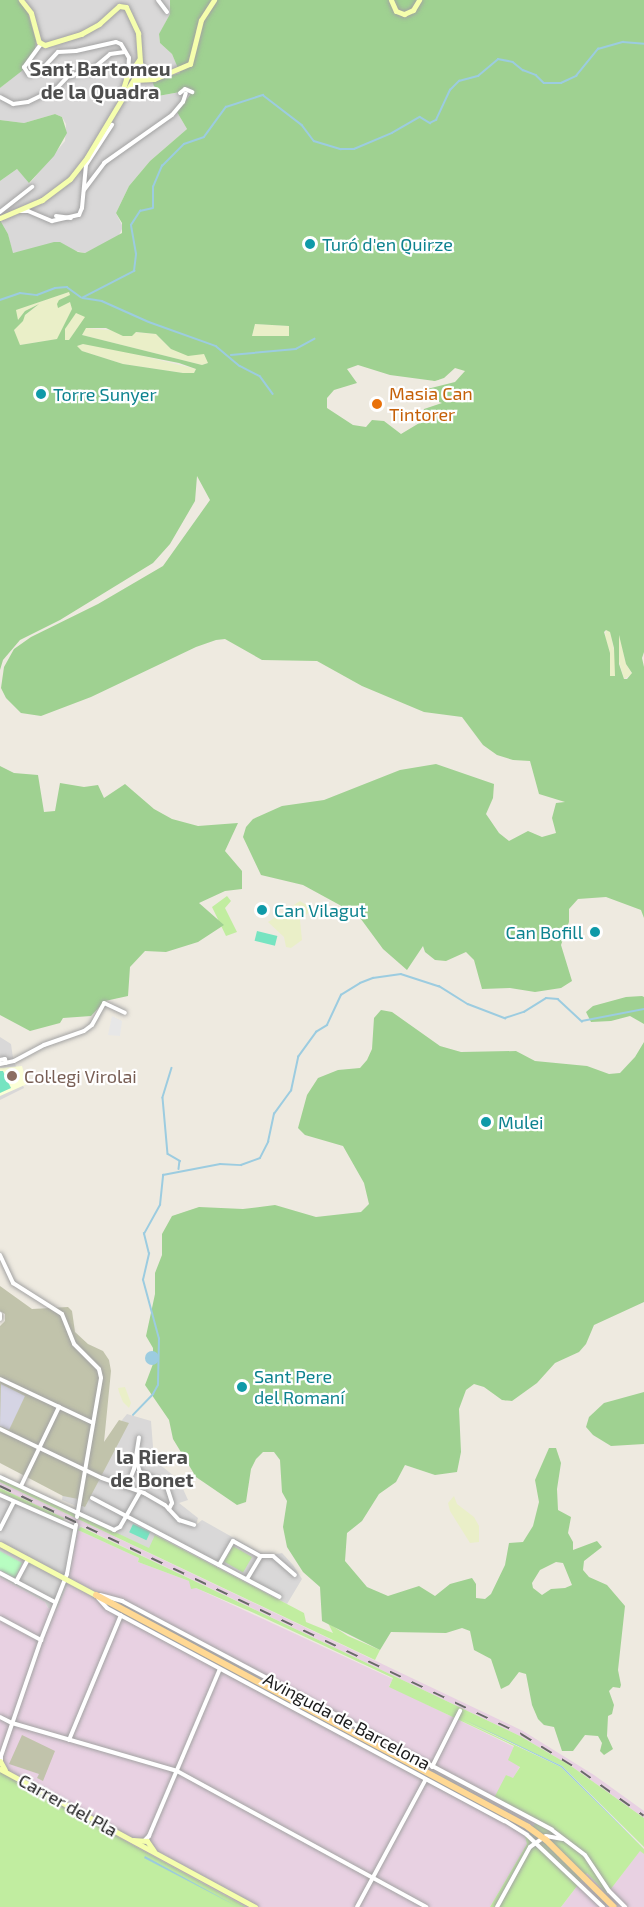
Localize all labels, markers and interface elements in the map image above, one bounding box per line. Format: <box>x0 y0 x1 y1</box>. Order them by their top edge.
district label: Sant Bartomeu de la Quadra <box>29 56 171 103</box>
place label: Turó d'en Quirze <box>322 233 453 255</box>
marker: Turó d'en Quirze <box>303 237 317 251</box>
place label: Torre Sunyer <box>53 383 157 405</box>
place label: Masia Can Tintorer <box>389 383 473 426</box>
marker: Torre Sunyer <box>34 387 48 401</box>
marker: Masia Can Tintorer <box>370 397 384 411</box>
place label: Can Vilagut <box>274 899 366 921</box>
marker: Can Vilagut <box>255 903 269 917</box>
place label: Can Bofill <box>505 921 583 943</box>
marker: Can Bofill <box>588 925 602 939</box>
place label: Col·legi Virolai <box>24 1065 137 1087</box>
marker: Col·legi Virolai <box>5 1069 19 1083</box>
place label: Mulei <box>498 1111 544 1133</box>
marker: Mulei <box>479 1115 493 1129</box>
place label: Sant Pere del Romaní <box>254 1366 345 1408</box>
marker: Sant Pere del Romaní <box>235 1380 249 1394</box>
district label: la Riera de Bonet <box>110 1444 194 1491</box>
street label: Avinguda de Barcelona <box>260 1668 434 1774</box>
street label: Carrer del Pla <box>14 1769 122 1841</box>

